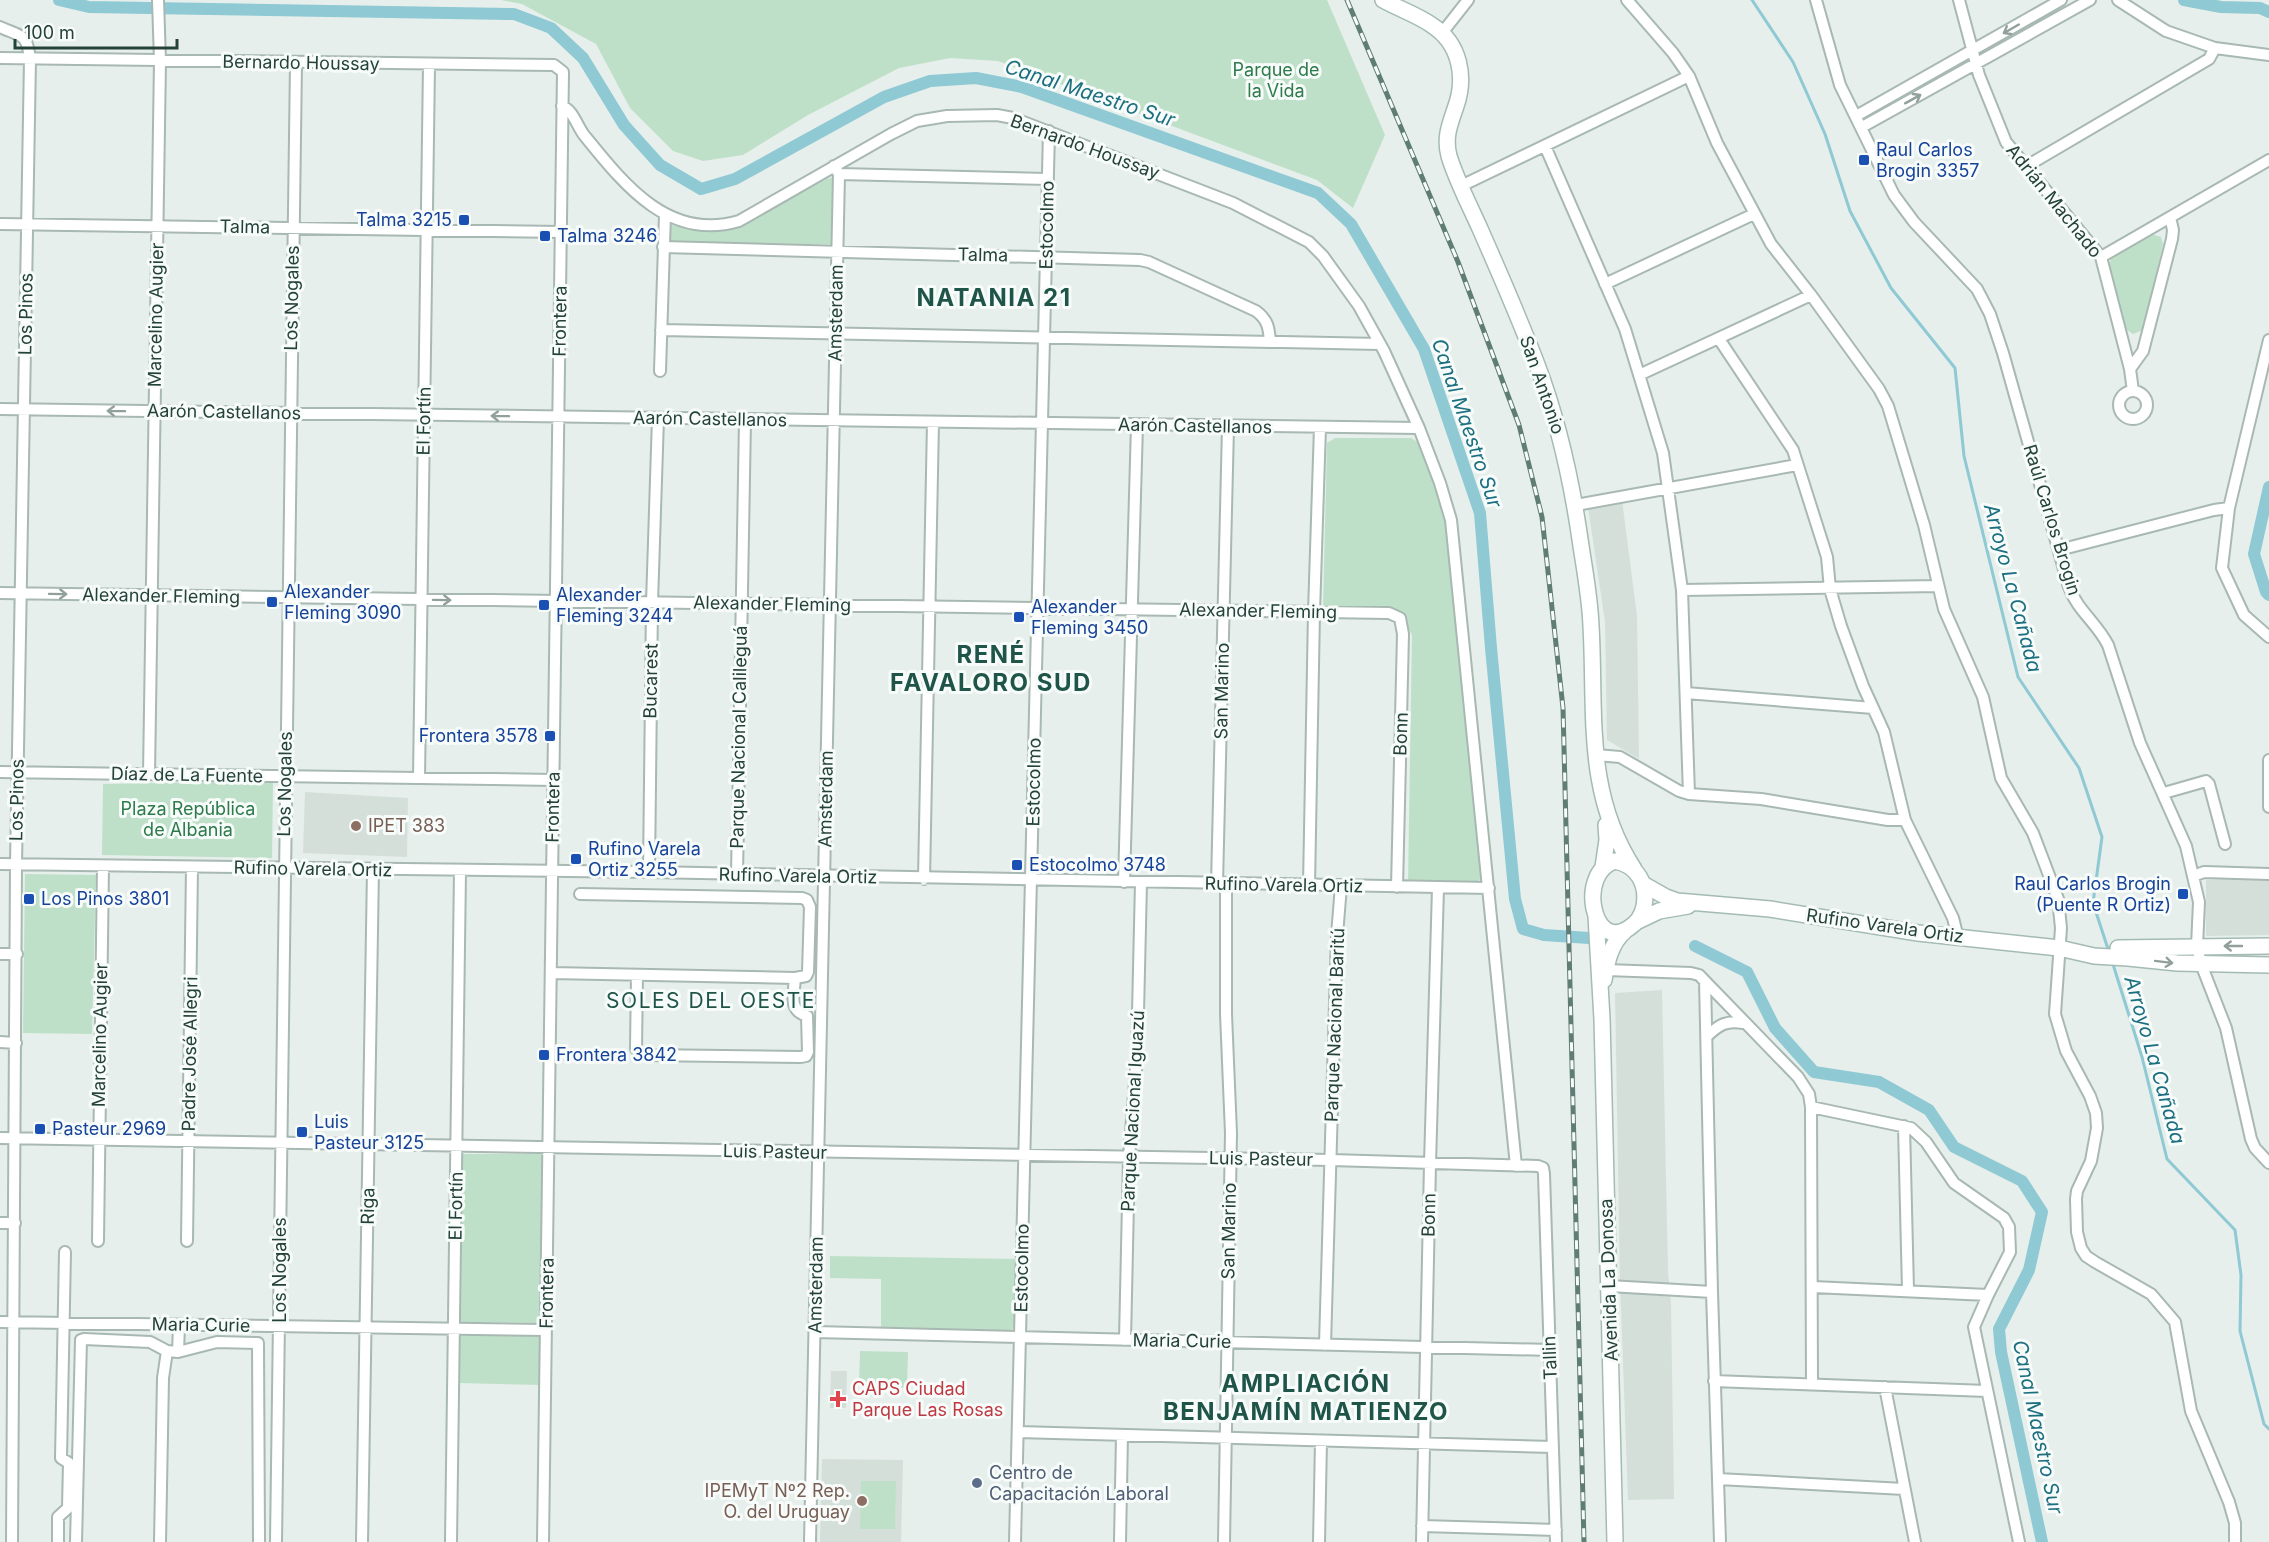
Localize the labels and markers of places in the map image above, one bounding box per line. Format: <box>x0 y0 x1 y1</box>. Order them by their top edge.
place label: Raul Carlos Brogin 3357 <box>1876 139 1980 181</box>
marker: Raul Carlos Brogin 3357 <box>1857 153 1871 167</box>
place label: Talma 3215 <box>356 209 452 230</box>
marker: Talma 3215 <box>457 213 471 227</box>
place label: Talma 3246 <box>557 225 657 246</box>
marker: Talma 3246 <box>538 229 552 243</box>
place label: Alexander Fleming 3090 <box>284 581 401 623</box>
place label: Alexander Fleming 3244 <box>556 584 673 626</box>
marker: Alexander Fleming 3090 <box>265 595 279 609</box>
place label: Alexander Fleming 3450 <box>1031 596 1148 638</box>
marker: Alexander Fleming 3244 <box>537 598 551 612</box>
marker: Alexander Fleming 3450 <box>1012 610 1026 624</box>
place label: Frontera 3578 <box>419 725 538 746</box>
marker: Frontera 3578 <box>543 729 557 743</box>
place label: IPET 383 <box>368 815 445 836</box>
marker: IPET 383 <box>349 819 363 833</box>
place label: Rufino Varela Ortiz 3255 <box>588 838 701 880</box>
marker: Rufino Varela Ortiz 3255 <box>569 852 583 866</box>
place label: Estocolmo 3748 <box>1029 854 1166 875</box>
marker: Estocolmo 3748 <box>1010 858 1024 872</box>
place label: Raul Carlos Brogin (Puente R Ortiz) <box>2014 873 2171 915</box>
marker: Raul Carlos Brogin (Puente R Ortiz) <box>2176 887 2190 901</box>
place label: Los Pinos 3801 <box>41 888 169 909</box>
marker: Los Pinos 3801 <box>22 892 36 906</box>
place label: Frontera 3842 <box>556 1044 677 1065</box>
marker: Frontera 3842 <box>537 1048 551 1062</box>
place label: Luis Pasteur 3125 <box>314 1111 424 1153</box>
place label: Pasteur 2969 <box>52 1118 166 1139</box>
marker: Pasteur 2969 <box>33 1122 47 1136</box>
marker: Luis Pasteur 3125 <box>295 1125 309 1139</box>
place label: CAPS Ciudad Parque Las Rosas <box>852 1378 1003 1420</box>
marker: CAPS Ciudad Parque Las Rosas <box>829 1390 847 1408</box>
place label: Centro de Capacitación Laboral <box>989 1462 1169 1504</box>
marker: Centro de Capacitación Laboral <box>970 1476 984 1490</box>
place label: IPEMyT Nº2 Rep. O. del Uruguay <box>705 1480 850 1522</box>
marker: IPEMyT Nº2 Rep. O. del Uruguay <box>855 1494 869 1508</box>

